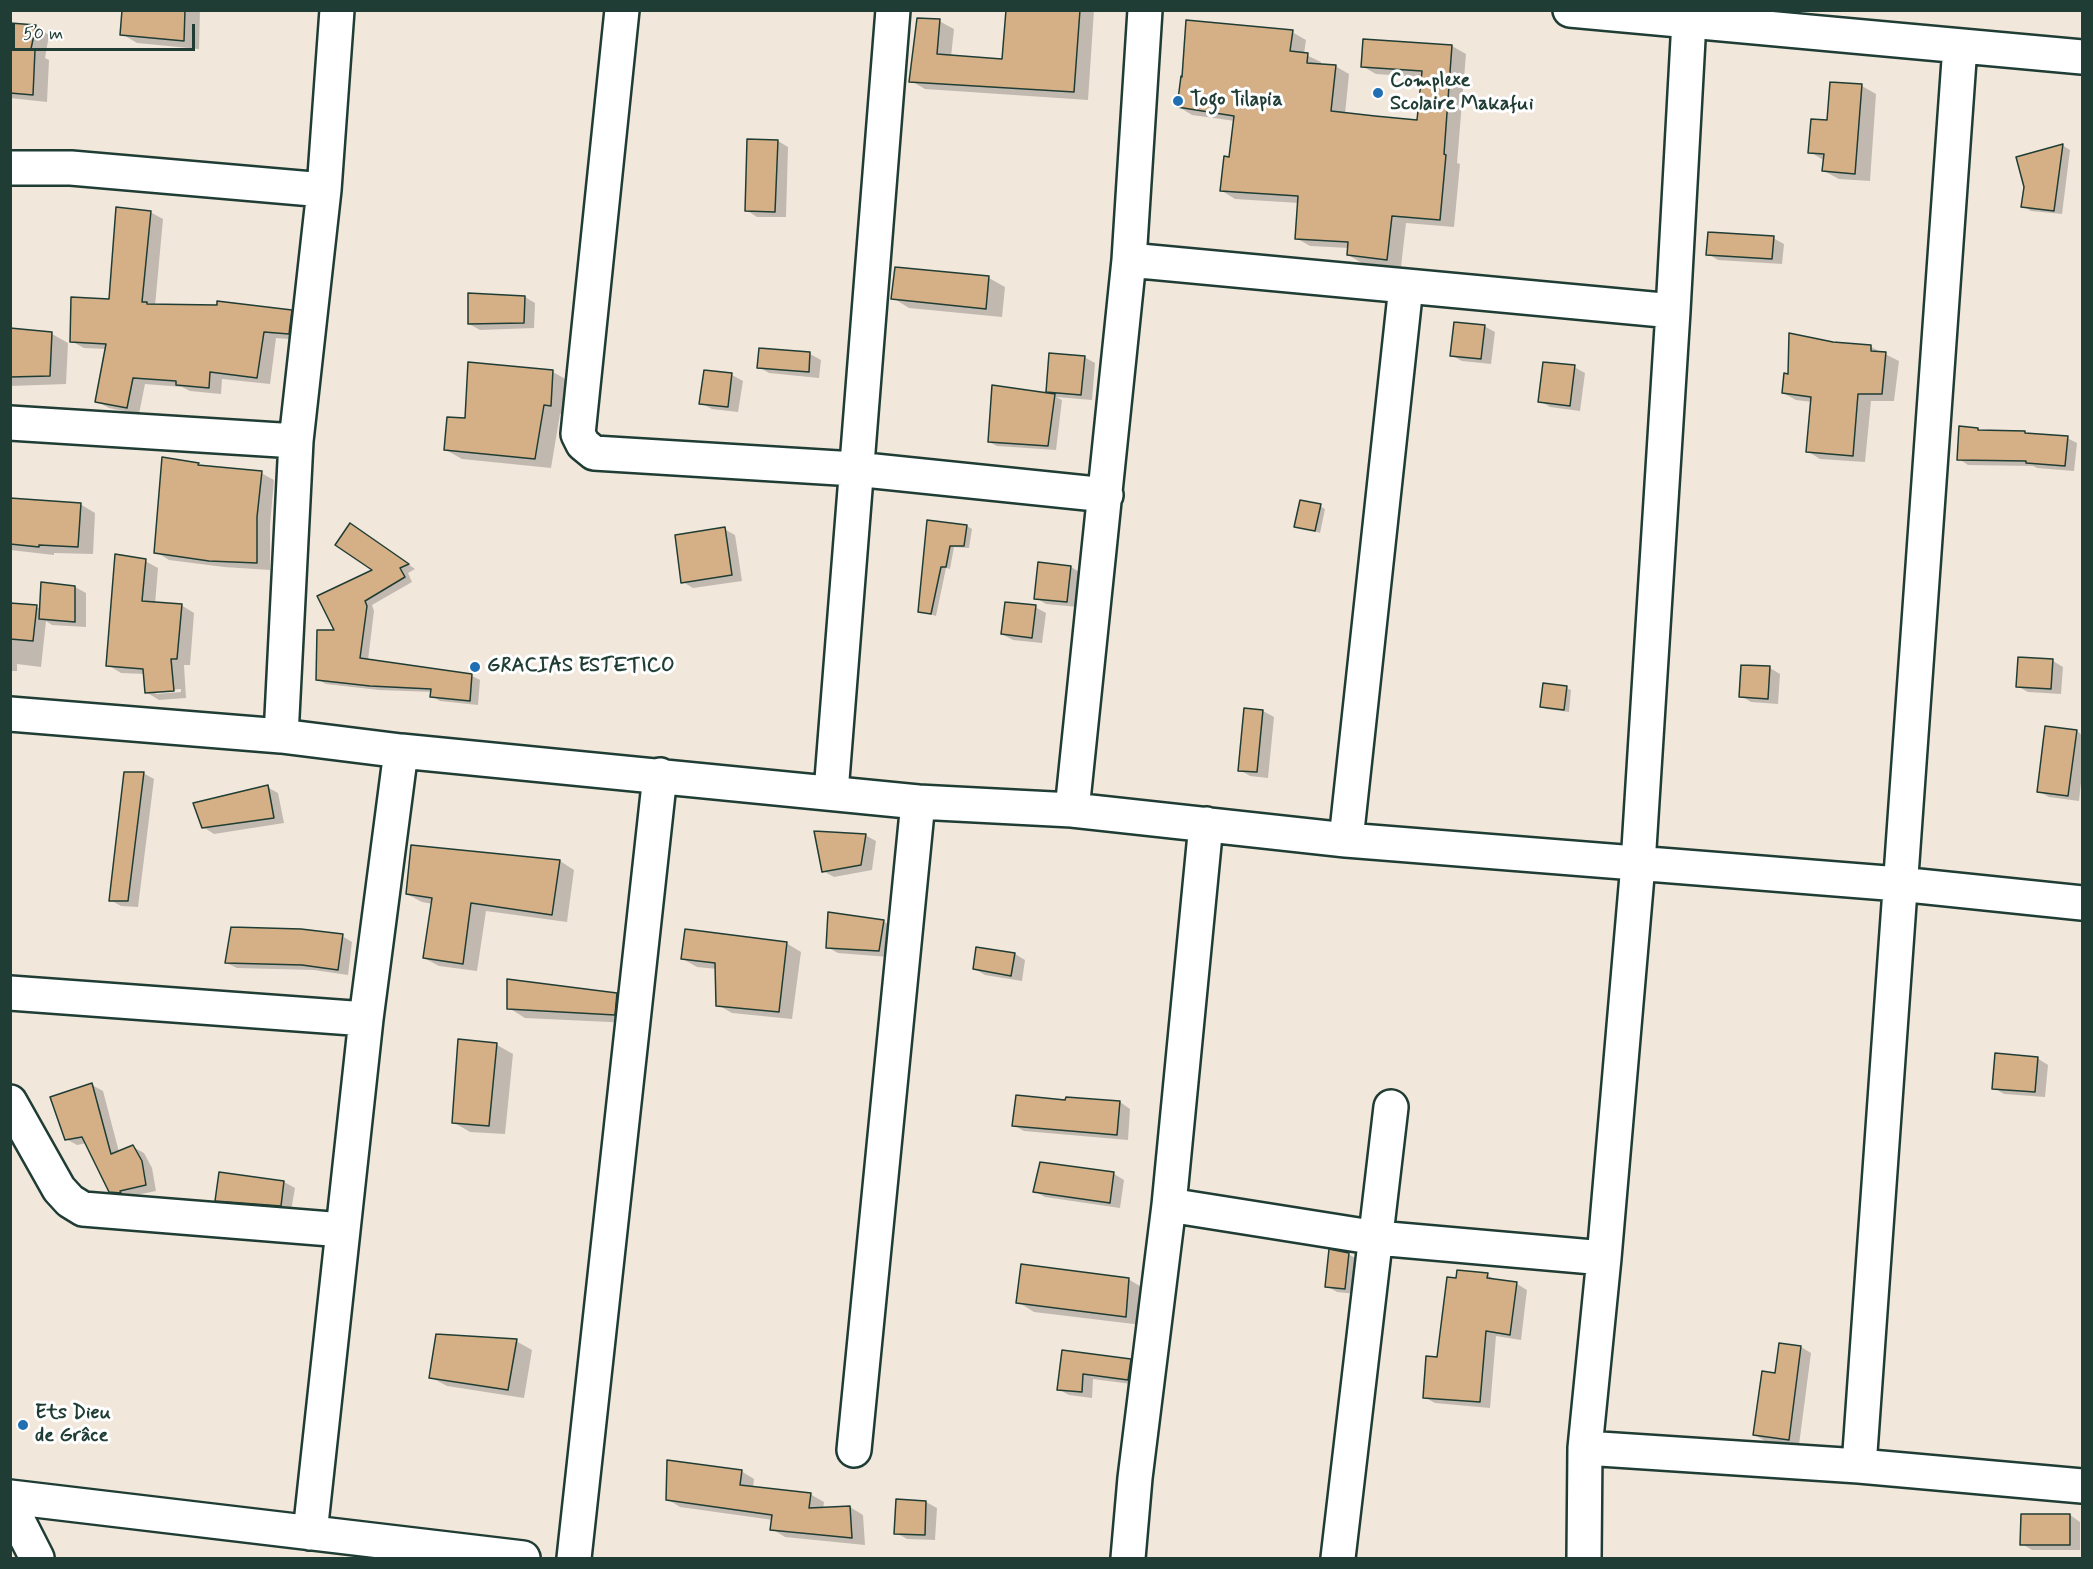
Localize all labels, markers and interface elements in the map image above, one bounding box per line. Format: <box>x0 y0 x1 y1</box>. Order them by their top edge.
scale bar <box>15 12 198 50</box>
text: 50 m <box>23 22 63 46</box>
place label: Complexe Scolaire Makafui <box>1390 70 1533 117</box>
marker: Complexe Scolaire Makafui <box>1371 86 1385 100</box>
place label: Togo Tilapia <box>1190 89 1283 113</box>
marker: Togo Tilapia <box>1171 94 1185 108</box>
place label: GRACIAS ESTETICO <box>487 655 674 679</box>
marker: GRACIAS ESTETICO <box>468 660 482 674</box>
place label: Ets Dieu de Grâce <box>35 1402 111 1449</box>
marker: Ets Dieu de Grâce <box>16 1418 30 1432</box>

